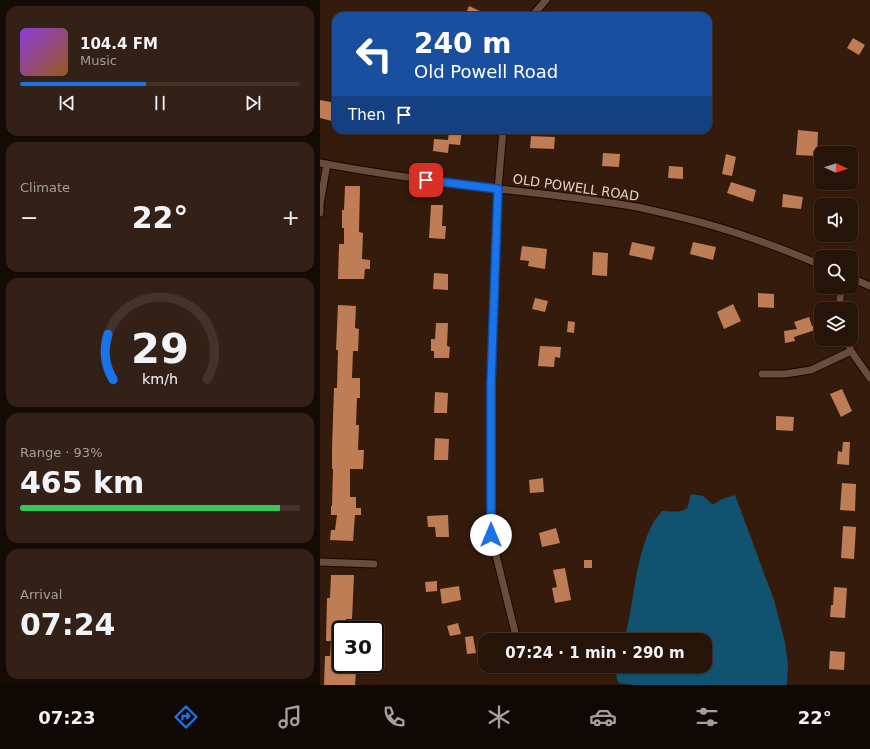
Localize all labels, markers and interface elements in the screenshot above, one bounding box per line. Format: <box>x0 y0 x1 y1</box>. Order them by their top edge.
text: 240 m <box>414 27 511 60</box>
icon: left <box>348 28 400 80</box>
text: 104.4 FM <box>80 35 158 53</box>
text: Music <box>80 53 117 68</box>
text: Old Powell Road <box>414 61 558 82</box>
icon: previous <box>56 92 78 114</box>
icon: pause <box>149 92 171 114</box>
icon: next <box>242 92 264 114</box>
icon: arrive <box>393 104 415 126</box>
text: Then <box>348 106 385 124</box>
north arrow <box>814 146 858 190</box>
map controls <box>814 146 858 346</box>
pin <box>409 163 443 197</box>
icon: arrive <box>415 169 437 191</box>
street label: OLD POWELL ROAD <box>512 171 640 204</box>
text: Climate <box>20 180 70 195</box>
button: sound <box>814 198 858 242</box>
text: 22° <box>132 200 188 235</box>
text: − <box>20 205 38 230</box>
text: + <box>282 205 300 230</box>
button: search <box>814 250 858 294</box>
button: layers <box>814 302 858 346</box>
text: 29 <box>131 324 189 373</box>
text: km/h <box>142 371 178 387</box>
text: Range · 93% <box>20 445 103 460</box>
text: 465 km <box>20 465 144 500</box>
position arrow <box>470 514 512 556</box>
text: Arrival <box>20 587 62 602</box>
text: 07:24 <box>20 607 116 642</box>
speed limit sign: 30 <box>332 621 384 673</box>
text: 07:24 · 1 min · 290 m <box>505 644 685 662</box>
icon: directions <box>172 703 200 731</box>
icon: music <box>276 703 304 731</box>
icon: phone <box>380 703 408 731</box>
icon: climate <box>485 703 513 731</box>
icon: car <box>589 703 617 731</box>
icon: filters <box>693 703 721 731</box>
text: 07:23 <box>38 707 95 728</box>
text: 22° <box>798 707 832 728</box>

